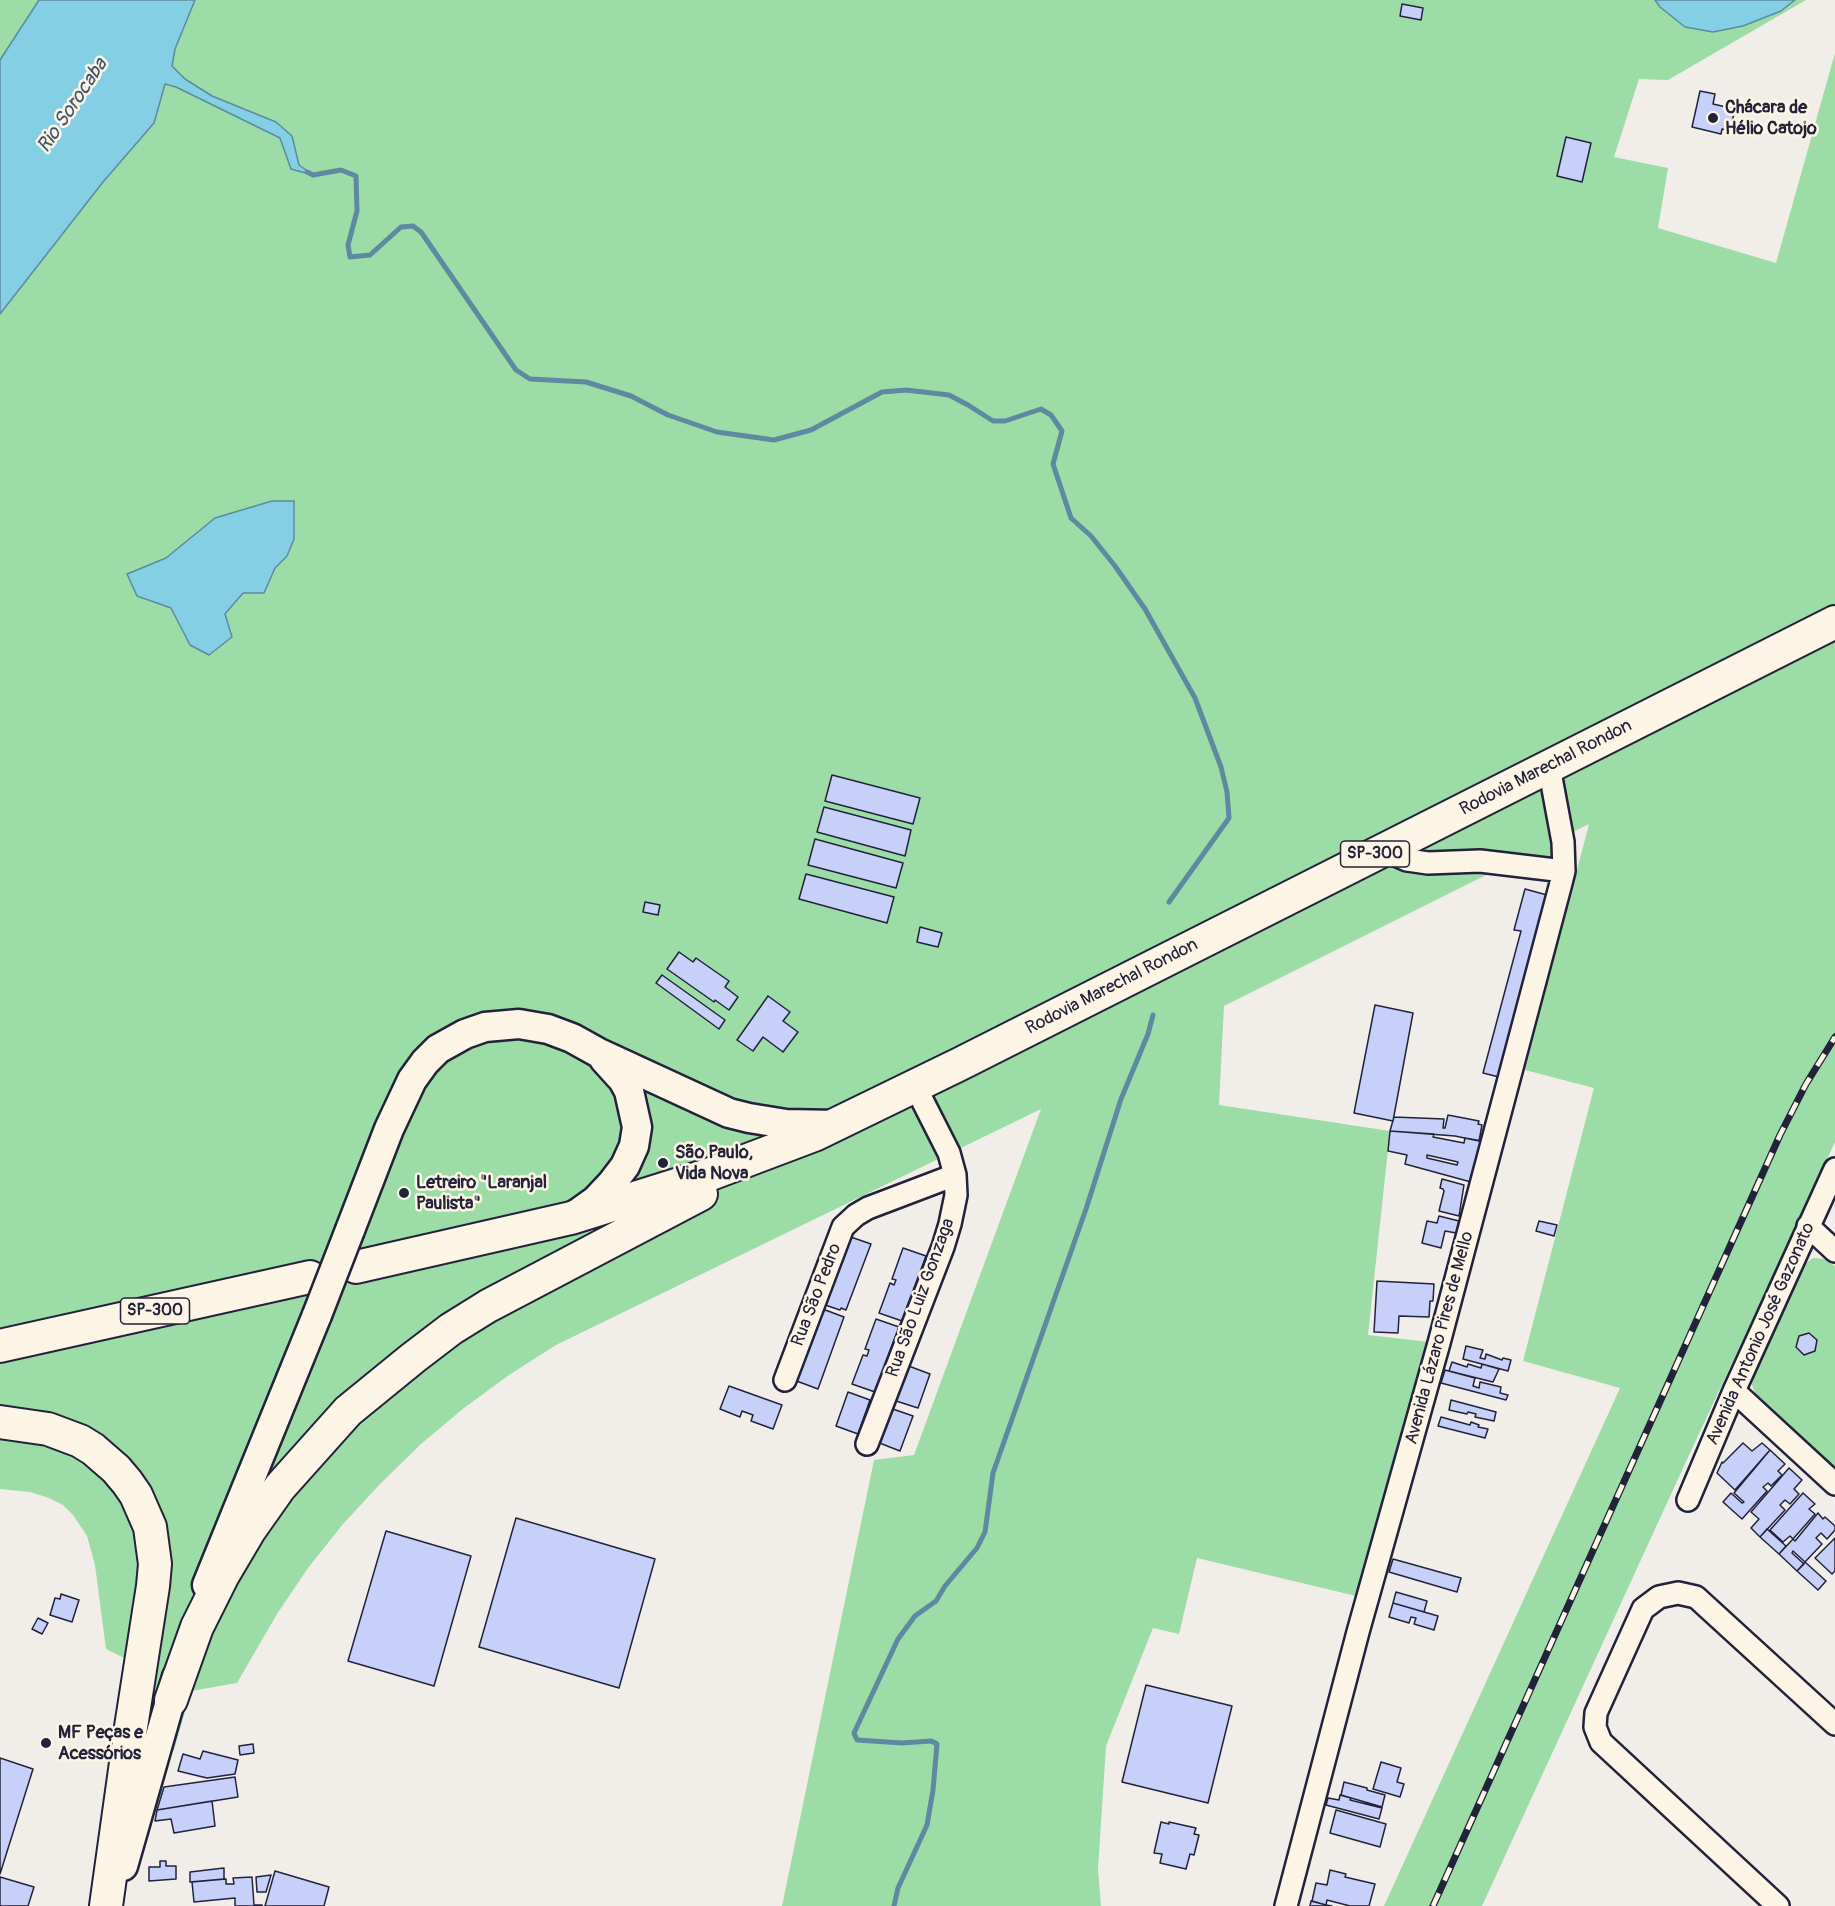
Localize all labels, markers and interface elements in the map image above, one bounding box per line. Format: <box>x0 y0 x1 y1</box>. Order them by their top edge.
water label: Rio Sorocaba <box>33 54 113 158</box>
place label: Chácara de Hélio Catojo <box>1725 97 1817 140</box>
marker: Chácara de Hélio Catojo <box>1706 111 1720 125</box>
street label: Rodovia Marechal Rondon <box>1456 715 1636 821</box>
road number: SP-300 <box>1340 841 1410 867</box>
street label: Rodovia Marechal Rondon <box>1022 934 1202 1040</box>
place label: São Paulo, Vida Nova <box>675 1142 753 1184</box>
marker: São Paulo, Vida Nova <box>656 1156 670 1170</box>
place label: Letreiro "Laranjal Paulista" <box>416 1172 547 1214</box>
marker: Letreiro "Laranjal Paulista" <box>397 1186 411 1200</box>
street label: Rua São Luiz Gonzaga <box>882 1216 960 1380</box>
street label: Avenida Antonio José Gazonato <box>1702 1220 1820 1448</box>
street label: Avenida Lázaro Pires de Mello <box>1401 1229 1479 1447</box>
street label: Rua São Pedro <box>787 1240 847 1350</box>
road number: SP-300 <box>120 1298 190 1324</box>
place label: MF Peças e Acessórios <box>58 1722 143 1764</box>
marker: MF Peças e Acessórios <box>39 1736 53 1750</box>

